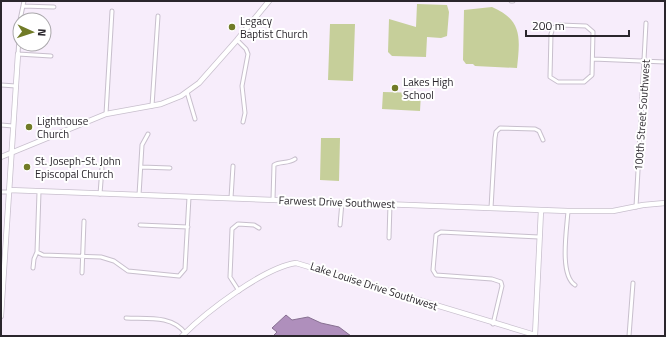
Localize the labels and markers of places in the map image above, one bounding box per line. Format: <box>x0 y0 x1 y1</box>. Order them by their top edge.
place label: Legacy Baptist Church <box>240 13 308 42</box>
marker: Legacy Baptist Church <box>227 22 237 32</box>
place label: Lakes High School <box>403 74 453 103</box>
marker: Lakes High School <box>390 83 400 93</box>
place label: Lighthouse Church <box>37 113 89 142</box>
marker: Lighthouse Church <box>24 122 34 132</box>
place label: St. Joseph-St. John Episcopal Church <box>35 153 121 182</box>
marker: St. Joseph-St. John Episcopal Church <box>22 162 32 172</box>

